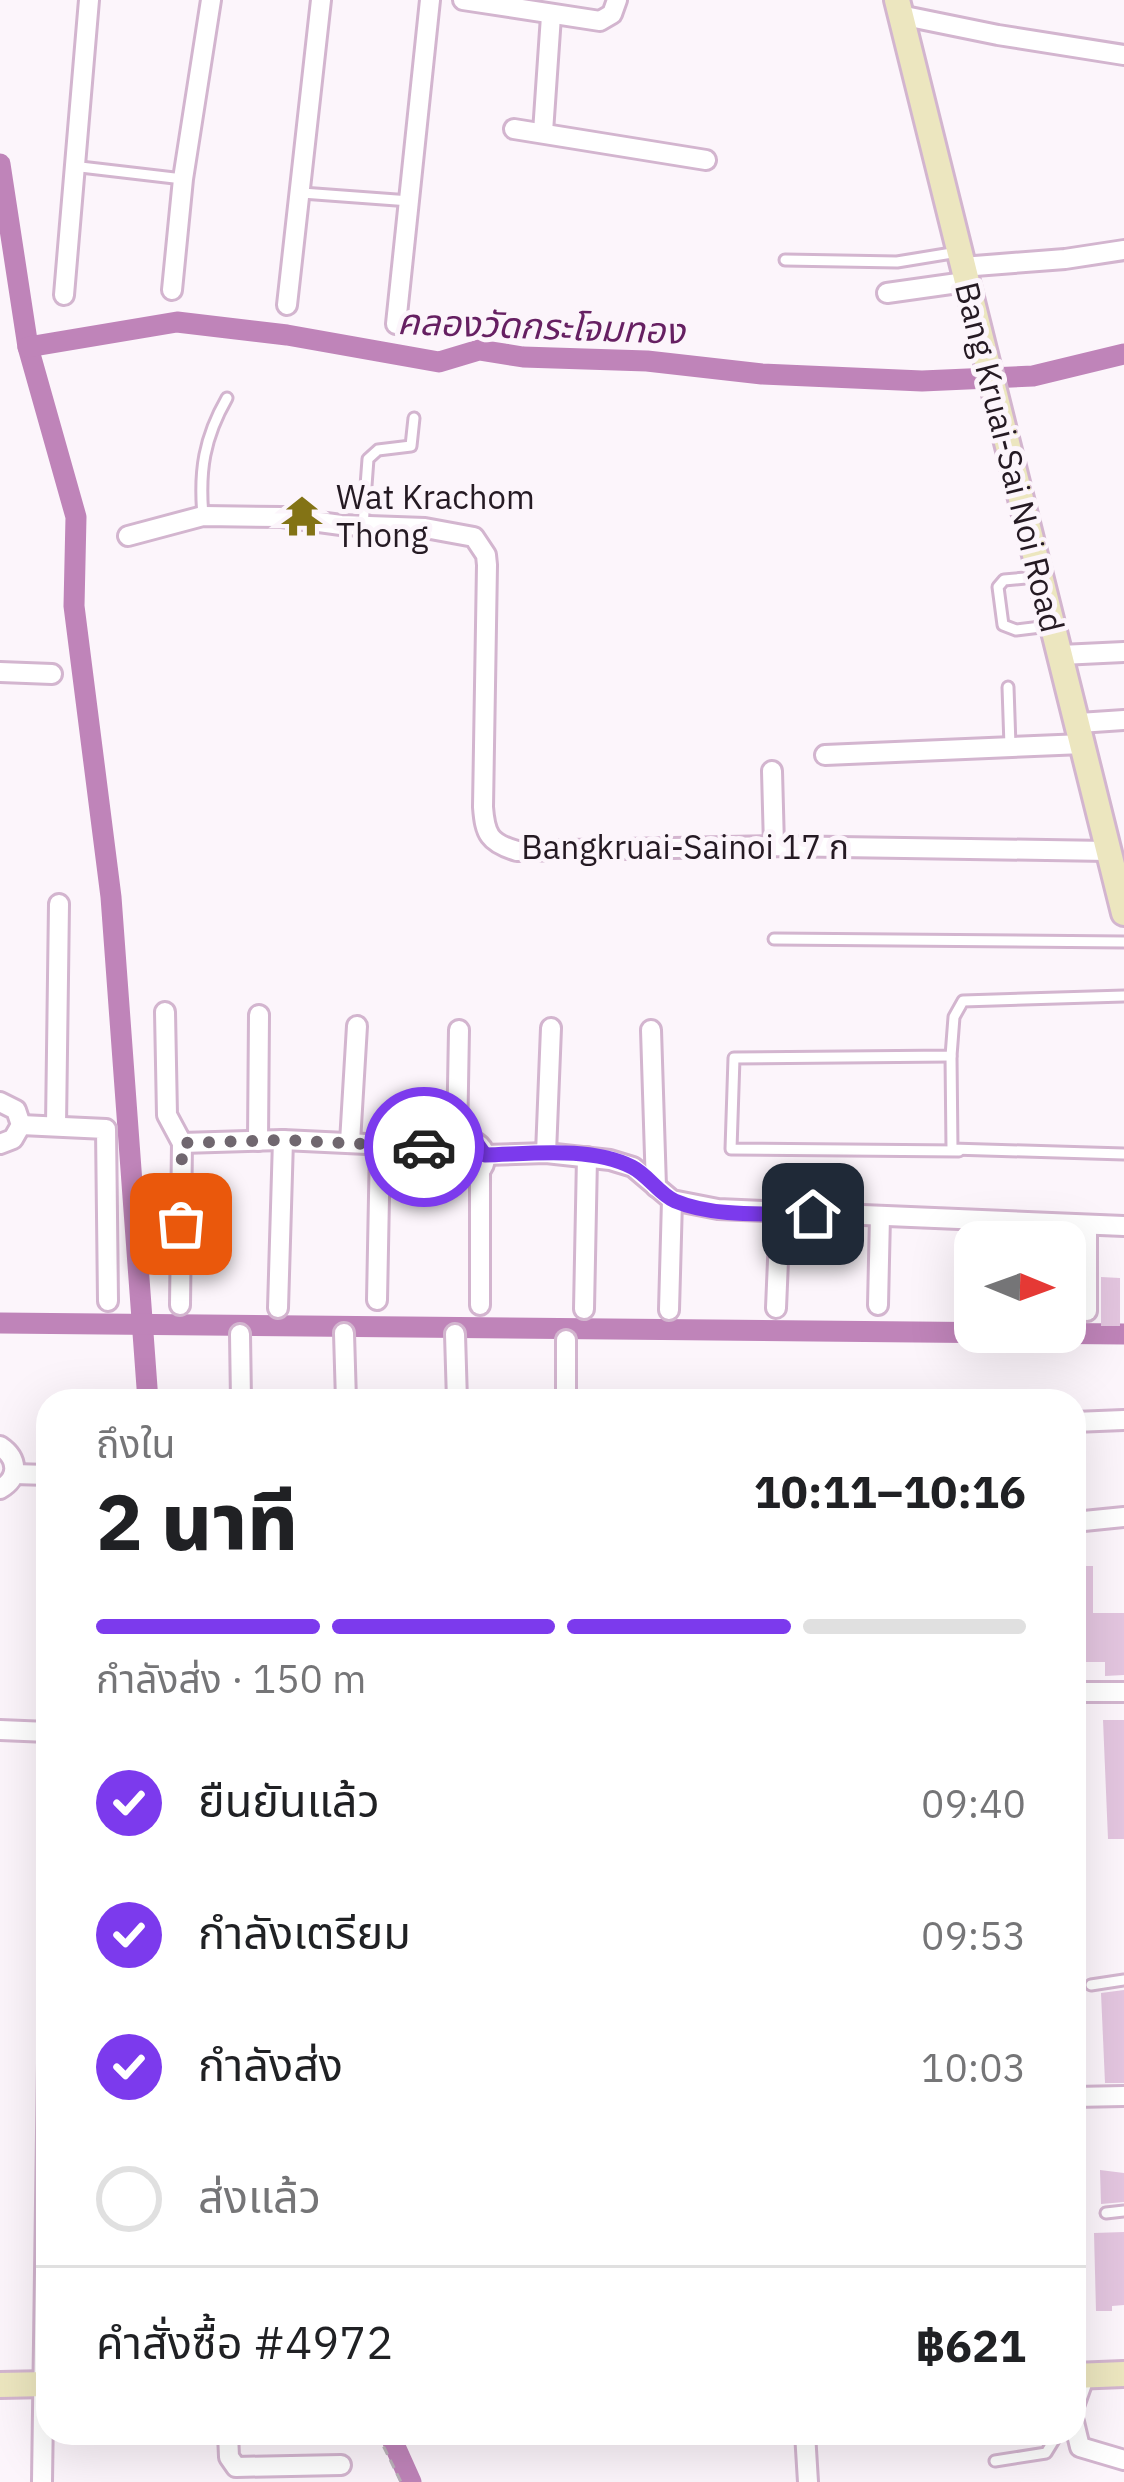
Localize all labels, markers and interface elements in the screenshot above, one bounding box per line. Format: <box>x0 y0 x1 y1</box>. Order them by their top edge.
street label: Bang Kruai-Sai Noi Road <box>946 277 1075 636</box>
water label: คลองวัดกระโจมทอง <box>397 297 687 354</box>
place label: Wat Krachom Thong <box>336 475 535 556</box>
temple icon: Wat Krachom Thong <box>279 493 325 539</box>
street label: Bangkruai-Sainoi 17 ก <box>521 825 849 868</box>
courier <box>364 1087 484 1207</box>
icon: car <box>391 1114 457 1180</box>
pin <box>762 1163 864 1265</box>
pin <box>130 1173 232 1275</box>
icon: home <box>780 1181 846 1247</box>
icon: bag <box>148 1191 214 1257</box>
north arrow <box>954 1221 1086 1353</box>
map controls <box>954 1221 1086 1353</box>
text: ถึงใน <box>96 1418 175 1469</box>
text: 10:11–10:16 <box>754 1462 1026 1520</box>
text: 2 นาที <box>96 1470 298 1571</box>
text: กำลังส่ง · 150 m <box>96 1653 366 1704</box>
icon: check <box>96 1770 162 1836</box>
text: ยืนยันแล้ว <box>198 1771 380 1829</box>
text: 09:40 <box>921 1778 1026 1829</box>
icon: check <box>96 1902 162 1968</box>
text: กำลังเตรียม <box>198 1903 411 1961</box>
text: 09:53 <box>921 1910 1026 1961</box>
icon: check <box>96 2034 162 2100</box>
text: กำลังส่ง <box>198 2035 343 2093</box>
text: 10:03 <box>921 2042 1026 2093</box>
text: ส่งแล้ว <box>198 2167 321 2225</box>
text: คำสั่งซื้อ #4972 <box>96 2313 393 2371</box>
text: ฿621 <box>915 2316 1026 2374</box>

